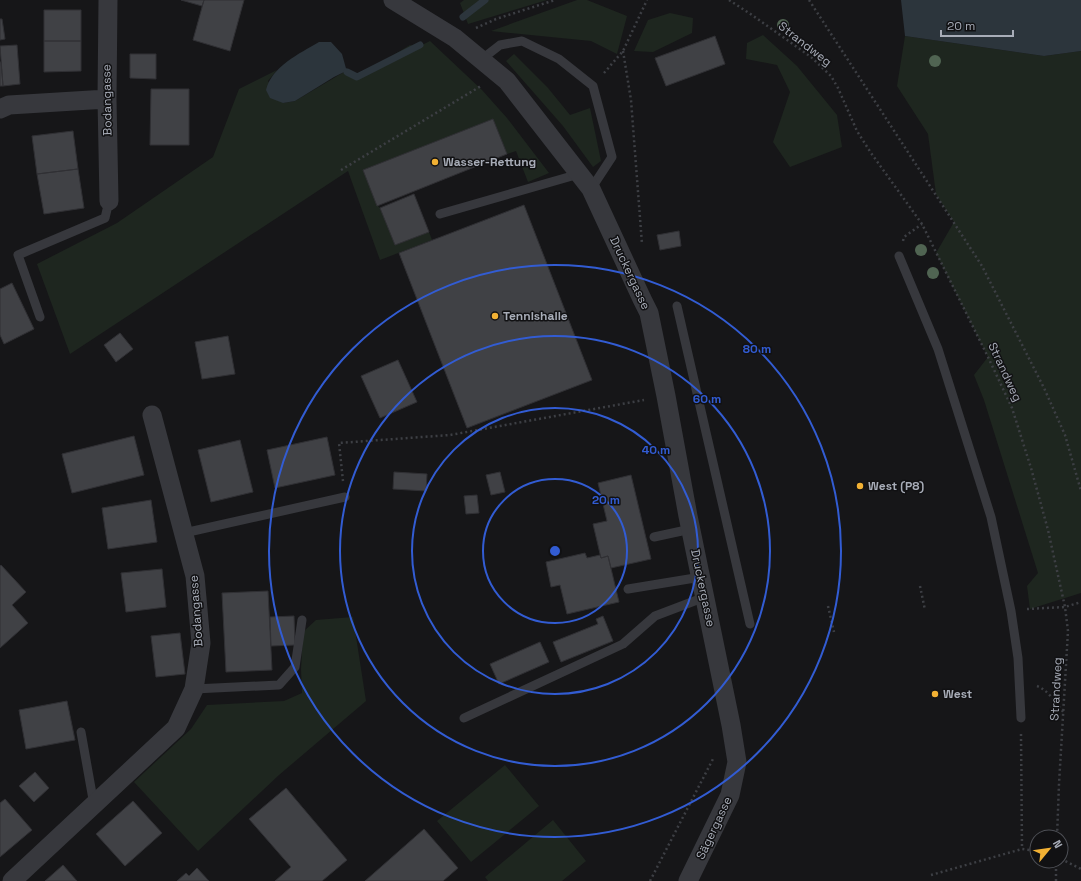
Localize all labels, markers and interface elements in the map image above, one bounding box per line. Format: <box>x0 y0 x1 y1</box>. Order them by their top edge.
scale bar <box>941 12 1013 38</box>
street label: Strandweg <box>775 18 835 70</box>
text: 20 m <box>947 18 975 34</box>
street label: Bodangasse <box>98 64 116 136</box>
place label: Wasser-Rettung <box>443 154 536 170</box>
marker: Wasser-Rettung <box>430 157 440 167</box>
street label: Druckergasse <box>606 234 654 312</box>
place label: Tennishalle <box>503 308 568 324</box>
marker: Tennishalle <box>490 311 500 321</box>
street label: Strandweg <box>984 340 1026 404</box>
text: 80 m <box>743 341 771 357</box>
text: 60 m <box>693 391 721 407</box>
text: 40 m <box>642 442 670 458</box>
place label: West (P8) <box>868 478 924 494</box>
marker: West (P8) <box>855 481 865 491</box>
text: 20 m <box>592 492 620 508</box>
centre of rings <box>548 544 562 558</box>
street label: Druckergasse <box>687 548 719 628</box>
street label: Bodangasse <box>186 575 206 647</box>
street label: Strandweg <box>1046 657 1066 721</box>
place label: West <box>943 686 972 702</box>
marker: West <box>930 689 940 699</box>
street label: Sägergasse <box>692 794 736 862</box>
north arrow <box>1029 829 1069 869</box>
text: N <box>1050 838 1066 851</box>

